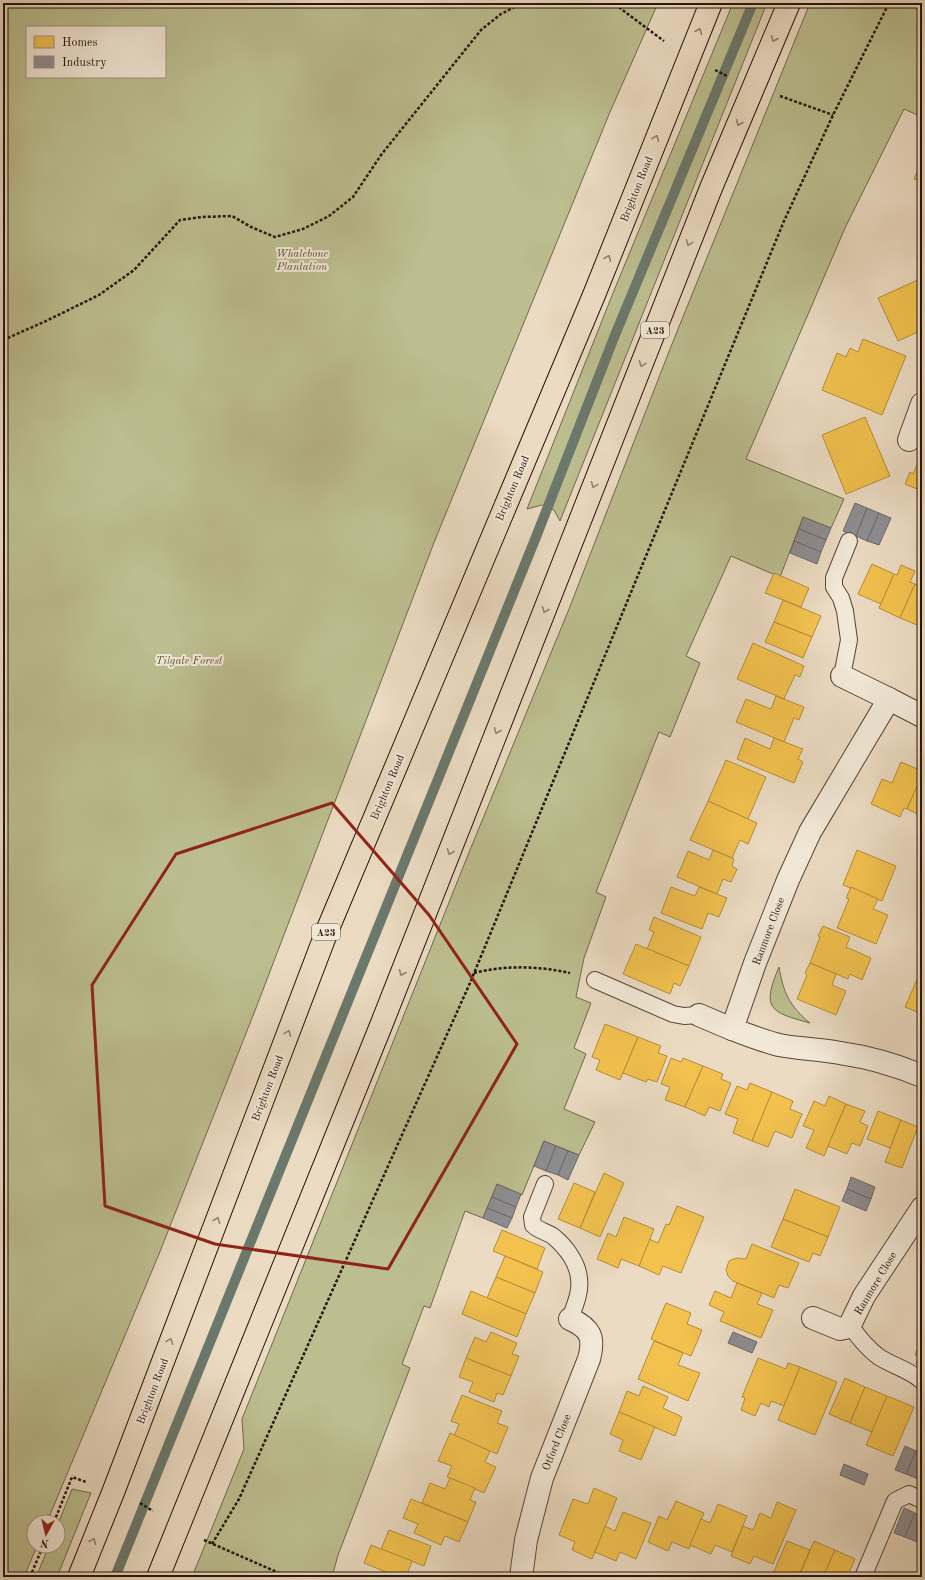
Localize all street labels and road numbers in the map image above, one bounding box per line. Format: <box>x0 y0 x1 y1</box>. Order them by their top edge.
street label: Brighton Road <box>619 155 656 224</box>
road number: A23 <box>641 322 669 338</box>
street label: Brighton Road <box>495 454 532 523</box>
street label: Brighton Road <box>370 753 407 822</box>
street label: Ranmore Close <box>751 896 787 967</box>
road number: A23 <box>312 924 340 940</box>
street label: Brighton Road <box>251 1054 286 1123</box>
street label: Ranmore Close <box>853 1250 899 1317</box>
street label: Brighton Road <box>136 1357 171 1426</box>
street label: Otford Close <box>541 1413 574 1472</box>

